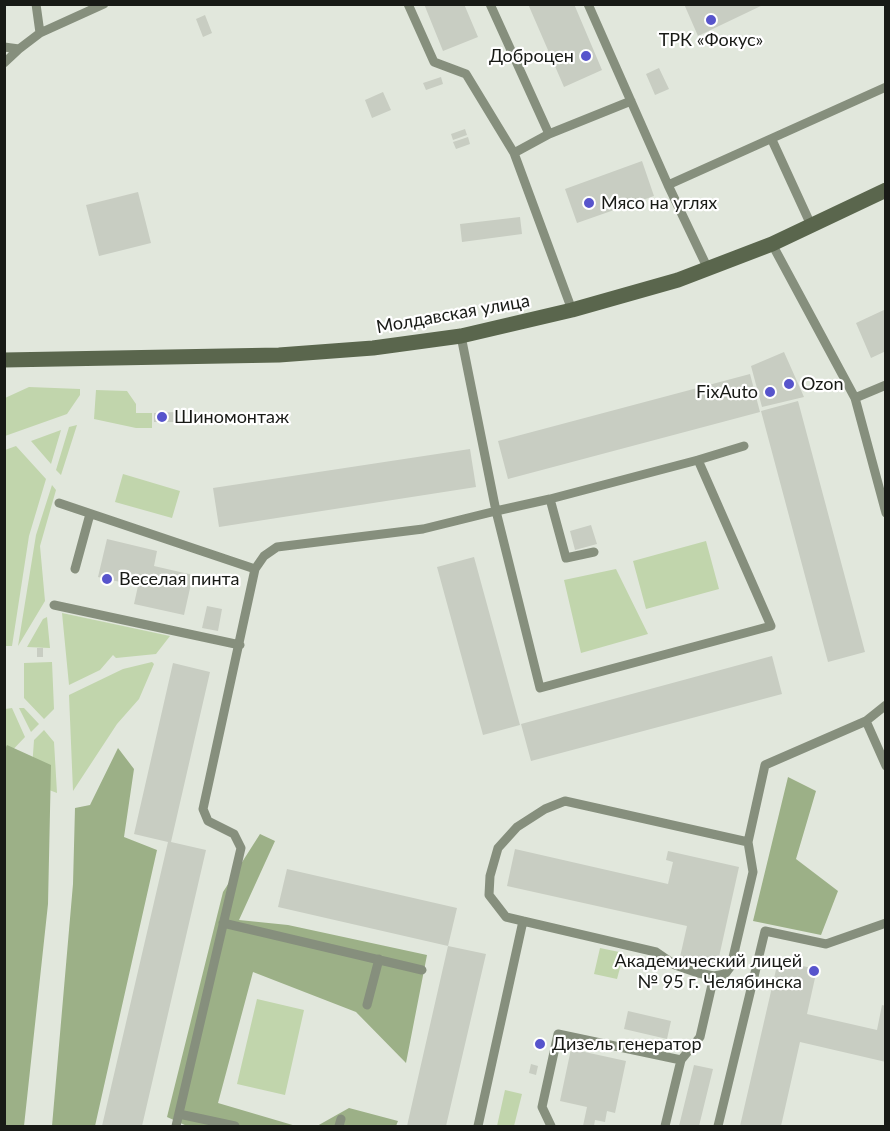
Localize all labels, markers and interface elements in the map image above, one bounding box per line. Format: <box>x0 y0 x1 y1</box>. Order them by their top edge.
marker: ТРК «Фокус» <box>704 13 718 27</box>
place label: ТРК «Фокус» <box>659 29 763 51</box>
place label: Доброцен <box>489 45 574 67</box>
marker: Доброцен <box>579 49 593 63</box>
place label: Мясо на углях <box>601 192 717 214</box>
marker: Мясо на углях <box>582 196 596 210</box>
street label: Молдавская улица <box>375 290 531 338</box>
place label: Ozon <box>801 373 843 395</box>
marker: Ozon <box>782 377 796 391</box>
place label: FixAuto <box>696 381 758 403</box>
marker: FixAuto <box>763 385 777 399</box>
place label: Шиномонтаж <box>174 406 289 428</box>
marker: Шиномонтаж <box>155 410 169 424</box>
place label: Веселая пинта <box>119 568 239 590</box>
marker: Веселая пинта <box>100 572 114 586</box>
place label: Академический лицей № 95 г. Челябинска <box>615 950 802 992</box>
marker: Академический лицей № 95 г. Челябинска <box>807 964 821 978</box>
place label: Дизель генератор <box>552 1033 702 1055</box>
marker: Дизель генератор <box>533 1037 547 1051</box>

